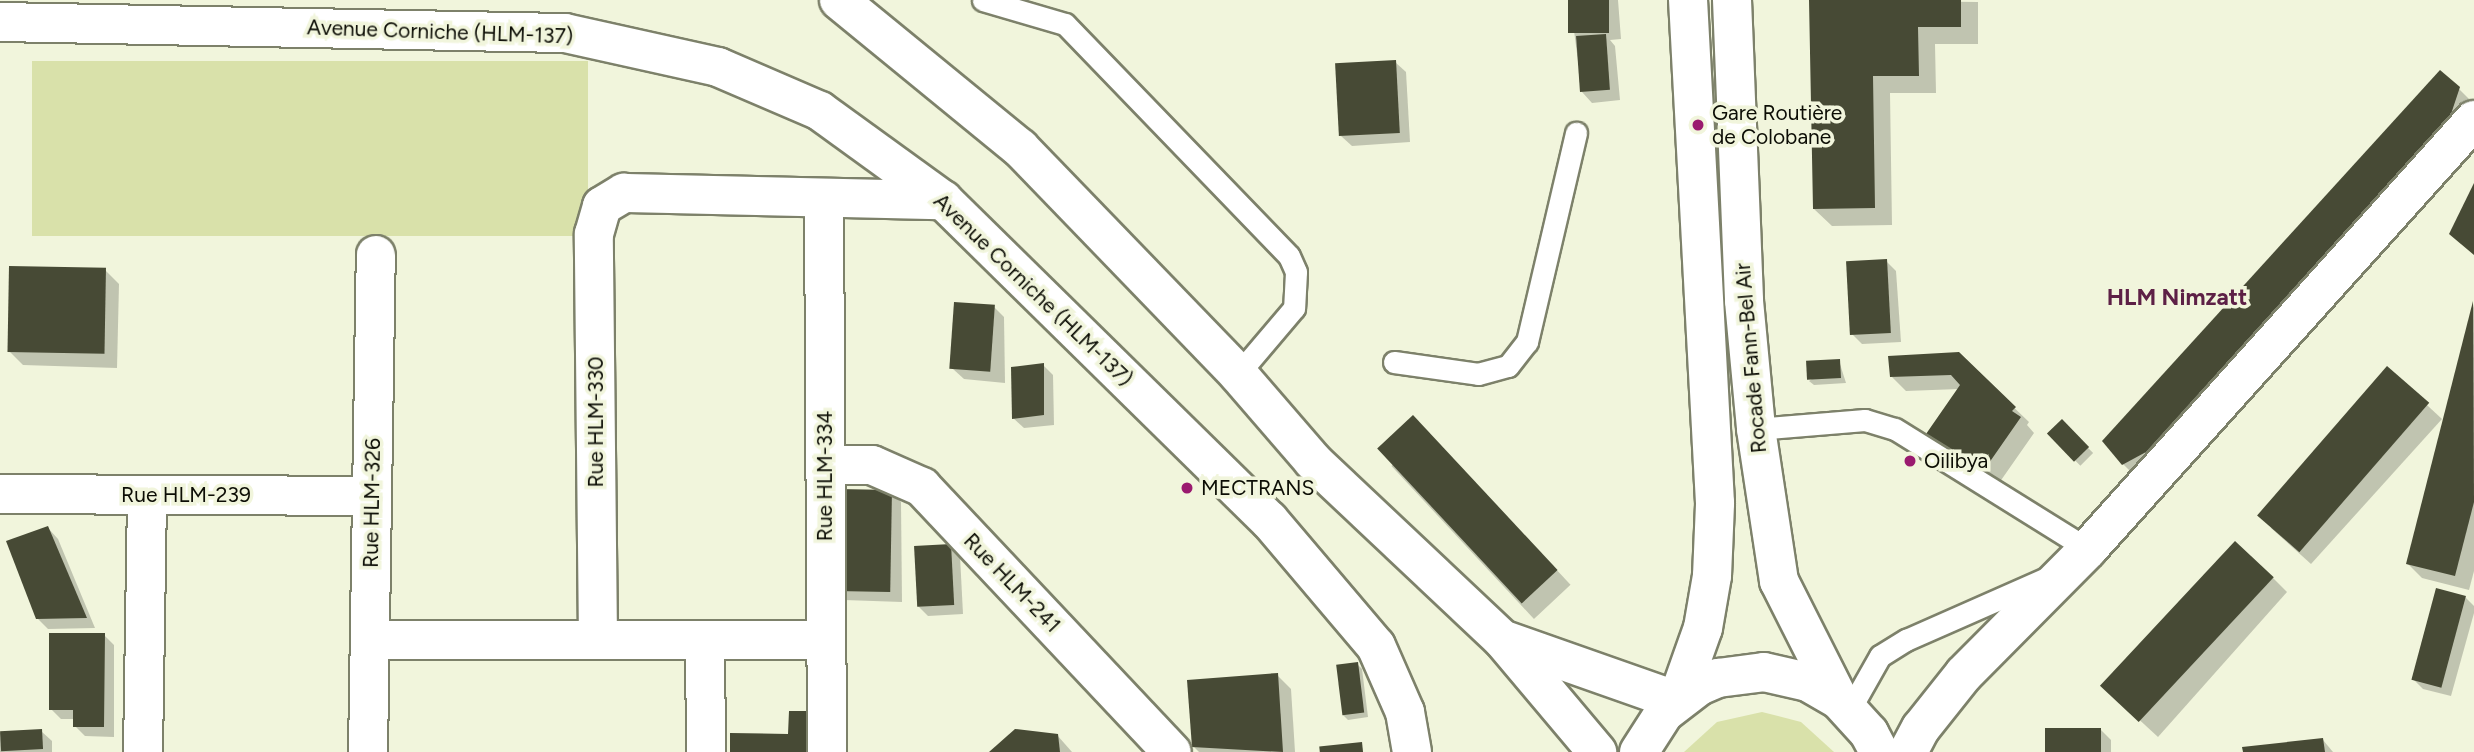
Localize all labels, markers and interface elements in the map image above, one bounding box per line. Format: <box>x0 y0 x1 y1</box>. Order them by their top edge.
street label: Avenue Corniche (HLM-137) <box>306 15 574 49</box>
place label: Gare Routière de Colobane <box>1712 100 1842 150</box>
marker: Gare Routière de Colobane <box>1690 117 1706 133</box>
street label: Avenue Corniche (HLM-137) <box>928 188 1138 392</box>
street label: Rocade Fann-Bel Air <box>1730 262 1772 454</box>
district label: HLM Nimzatt <box>2107 283 2247 311</box>
street label: Rue HLM-330 <box>583 356 609 488</box>
street label: Rue HLM-334 <box>812 411 838 541</box>
street label: Rue HLM-326 <box>358 438 386 568</box>
place label: Oilibya <box>1924 448 1988 474</box>
marker: Oilibya <box>1902 453 1918 469</box>
place label: MECTRANS <box>1201 475 1314 501</box>
marker: MECTRANS <box>1179 480 1195 496</box>
street label: Rue HLM-239 <box>121 482 251 508</box>
street label: Rue HLM-241 <box>958 528 1066 638</box>

